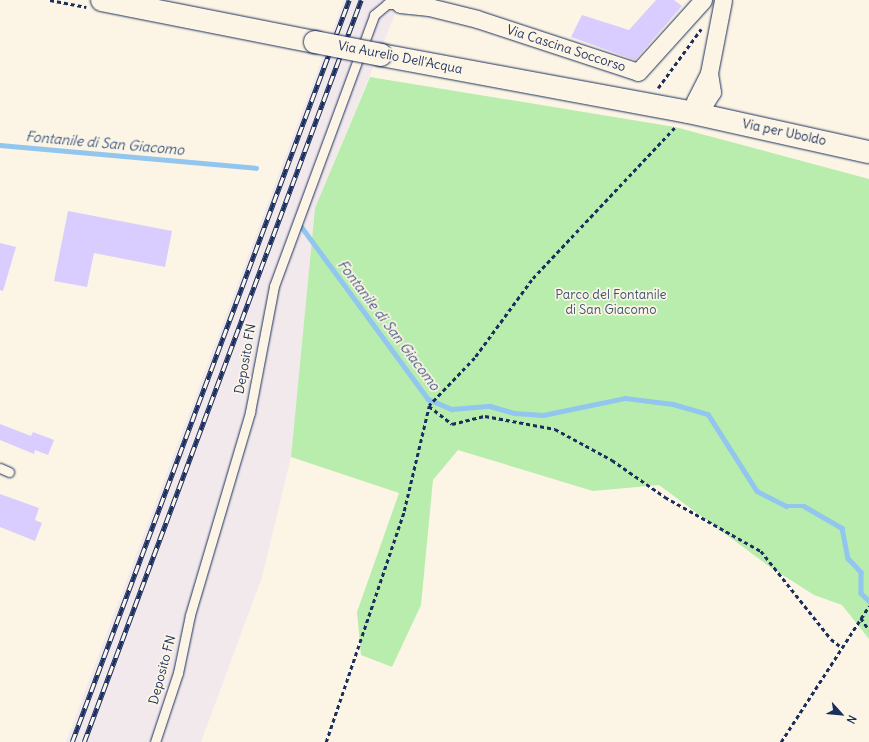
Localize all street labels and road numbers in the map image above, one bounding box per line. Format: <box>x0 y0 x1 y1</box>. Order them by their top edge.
street label: Via Cascina Soccorso <box>504 22 628 76</box>
street label: Via Aurelio Dell'Acqua <box>336 38 464 78</box>
street label: Via per Uboldo <box>741 116 827 150</box>
street label: Deposito FN <box>232 323 260 395</box>
street label: Deposito FN <box>146 634 180 706</box>

